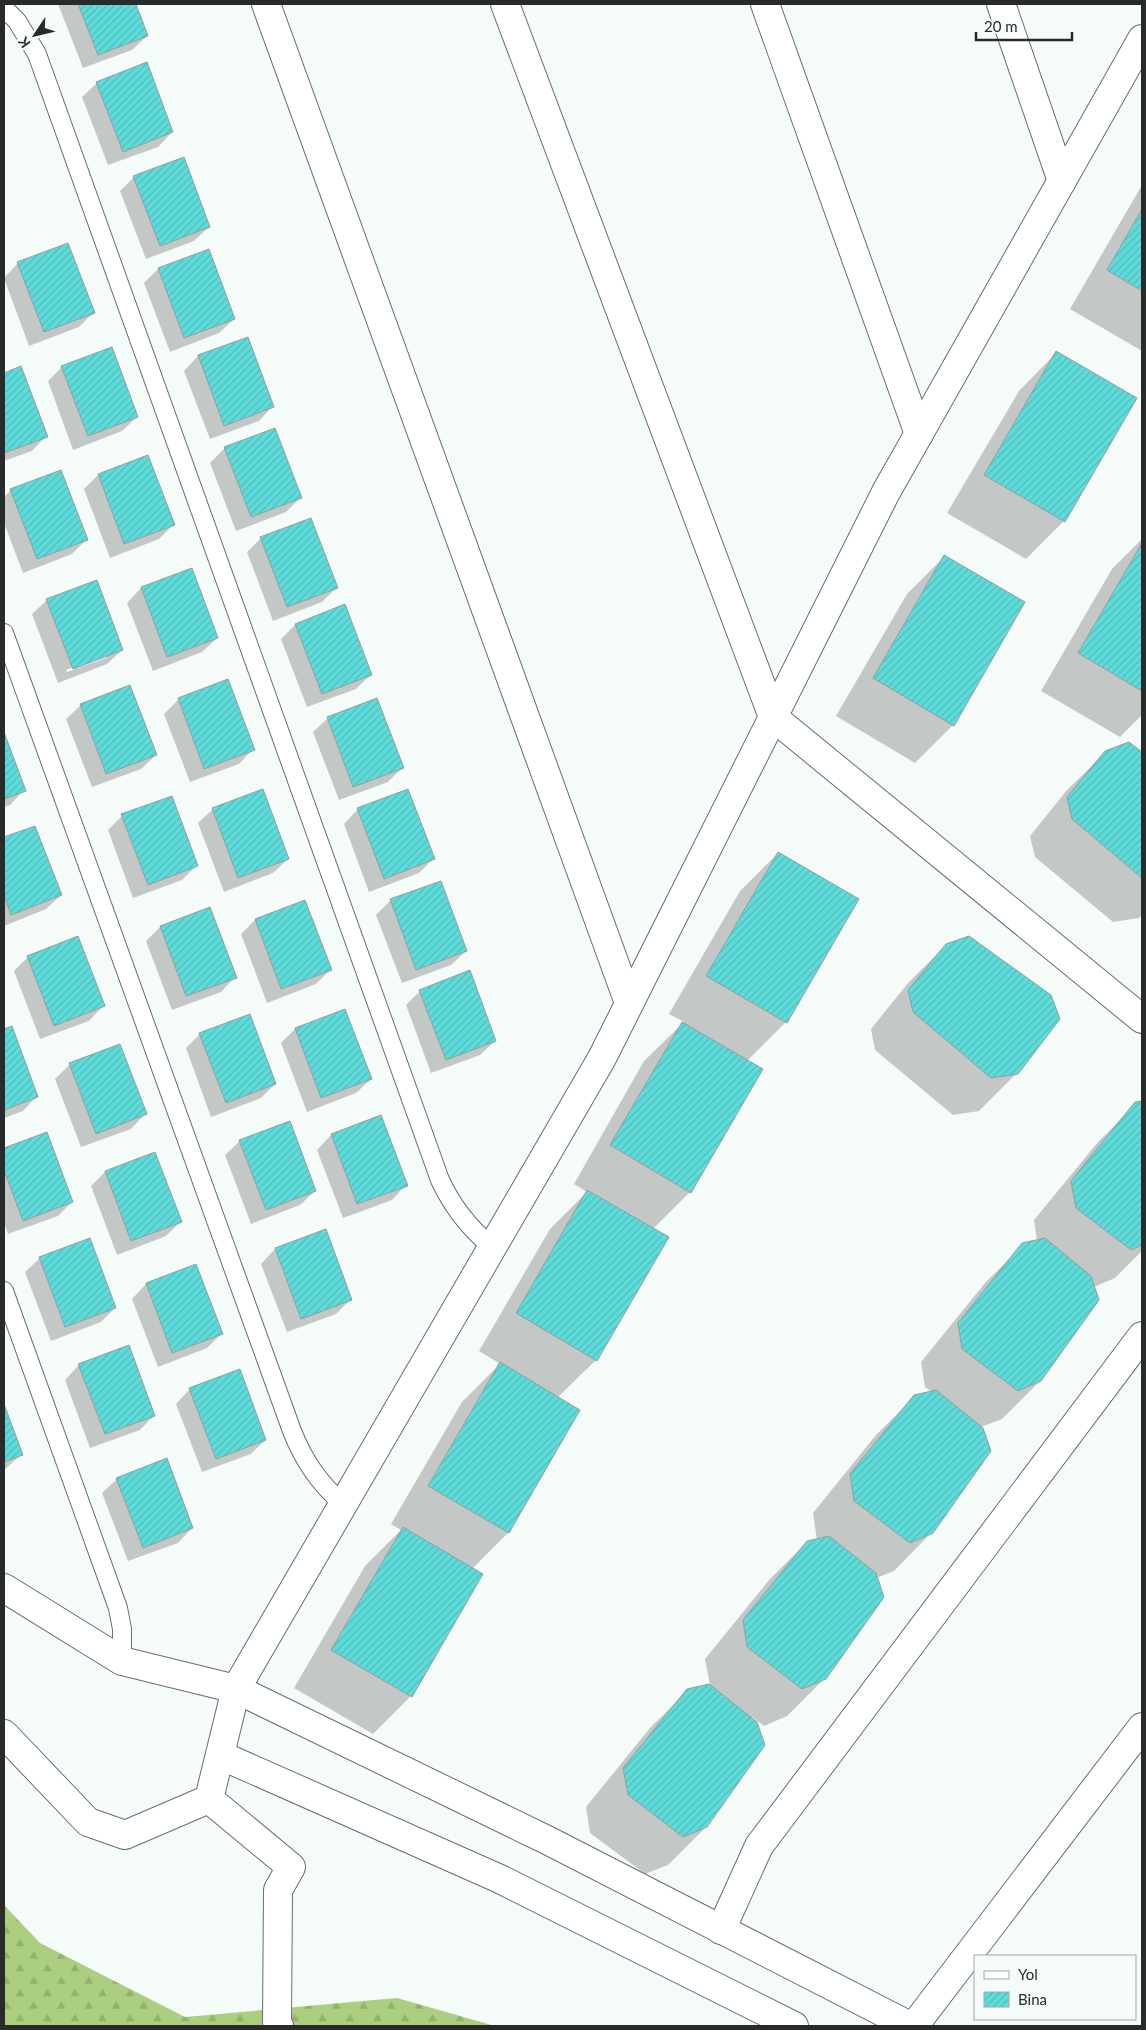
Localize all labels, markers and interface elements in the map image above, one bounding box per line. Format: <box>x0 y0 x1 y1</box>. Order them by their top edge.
north arrow <box>10 10 60 60</box>
scale bar <box>976 10 1072 42</box>
text: 20 m <box>984 17 1018 35</box>
text: K <box>14 34 34 52</box>
legend <box>974 1955 1136 2020</box>
text: Yol <box>1018 1965 1038 1983</box>
text: Bina <box>1018 1990 1047 2008</box>

